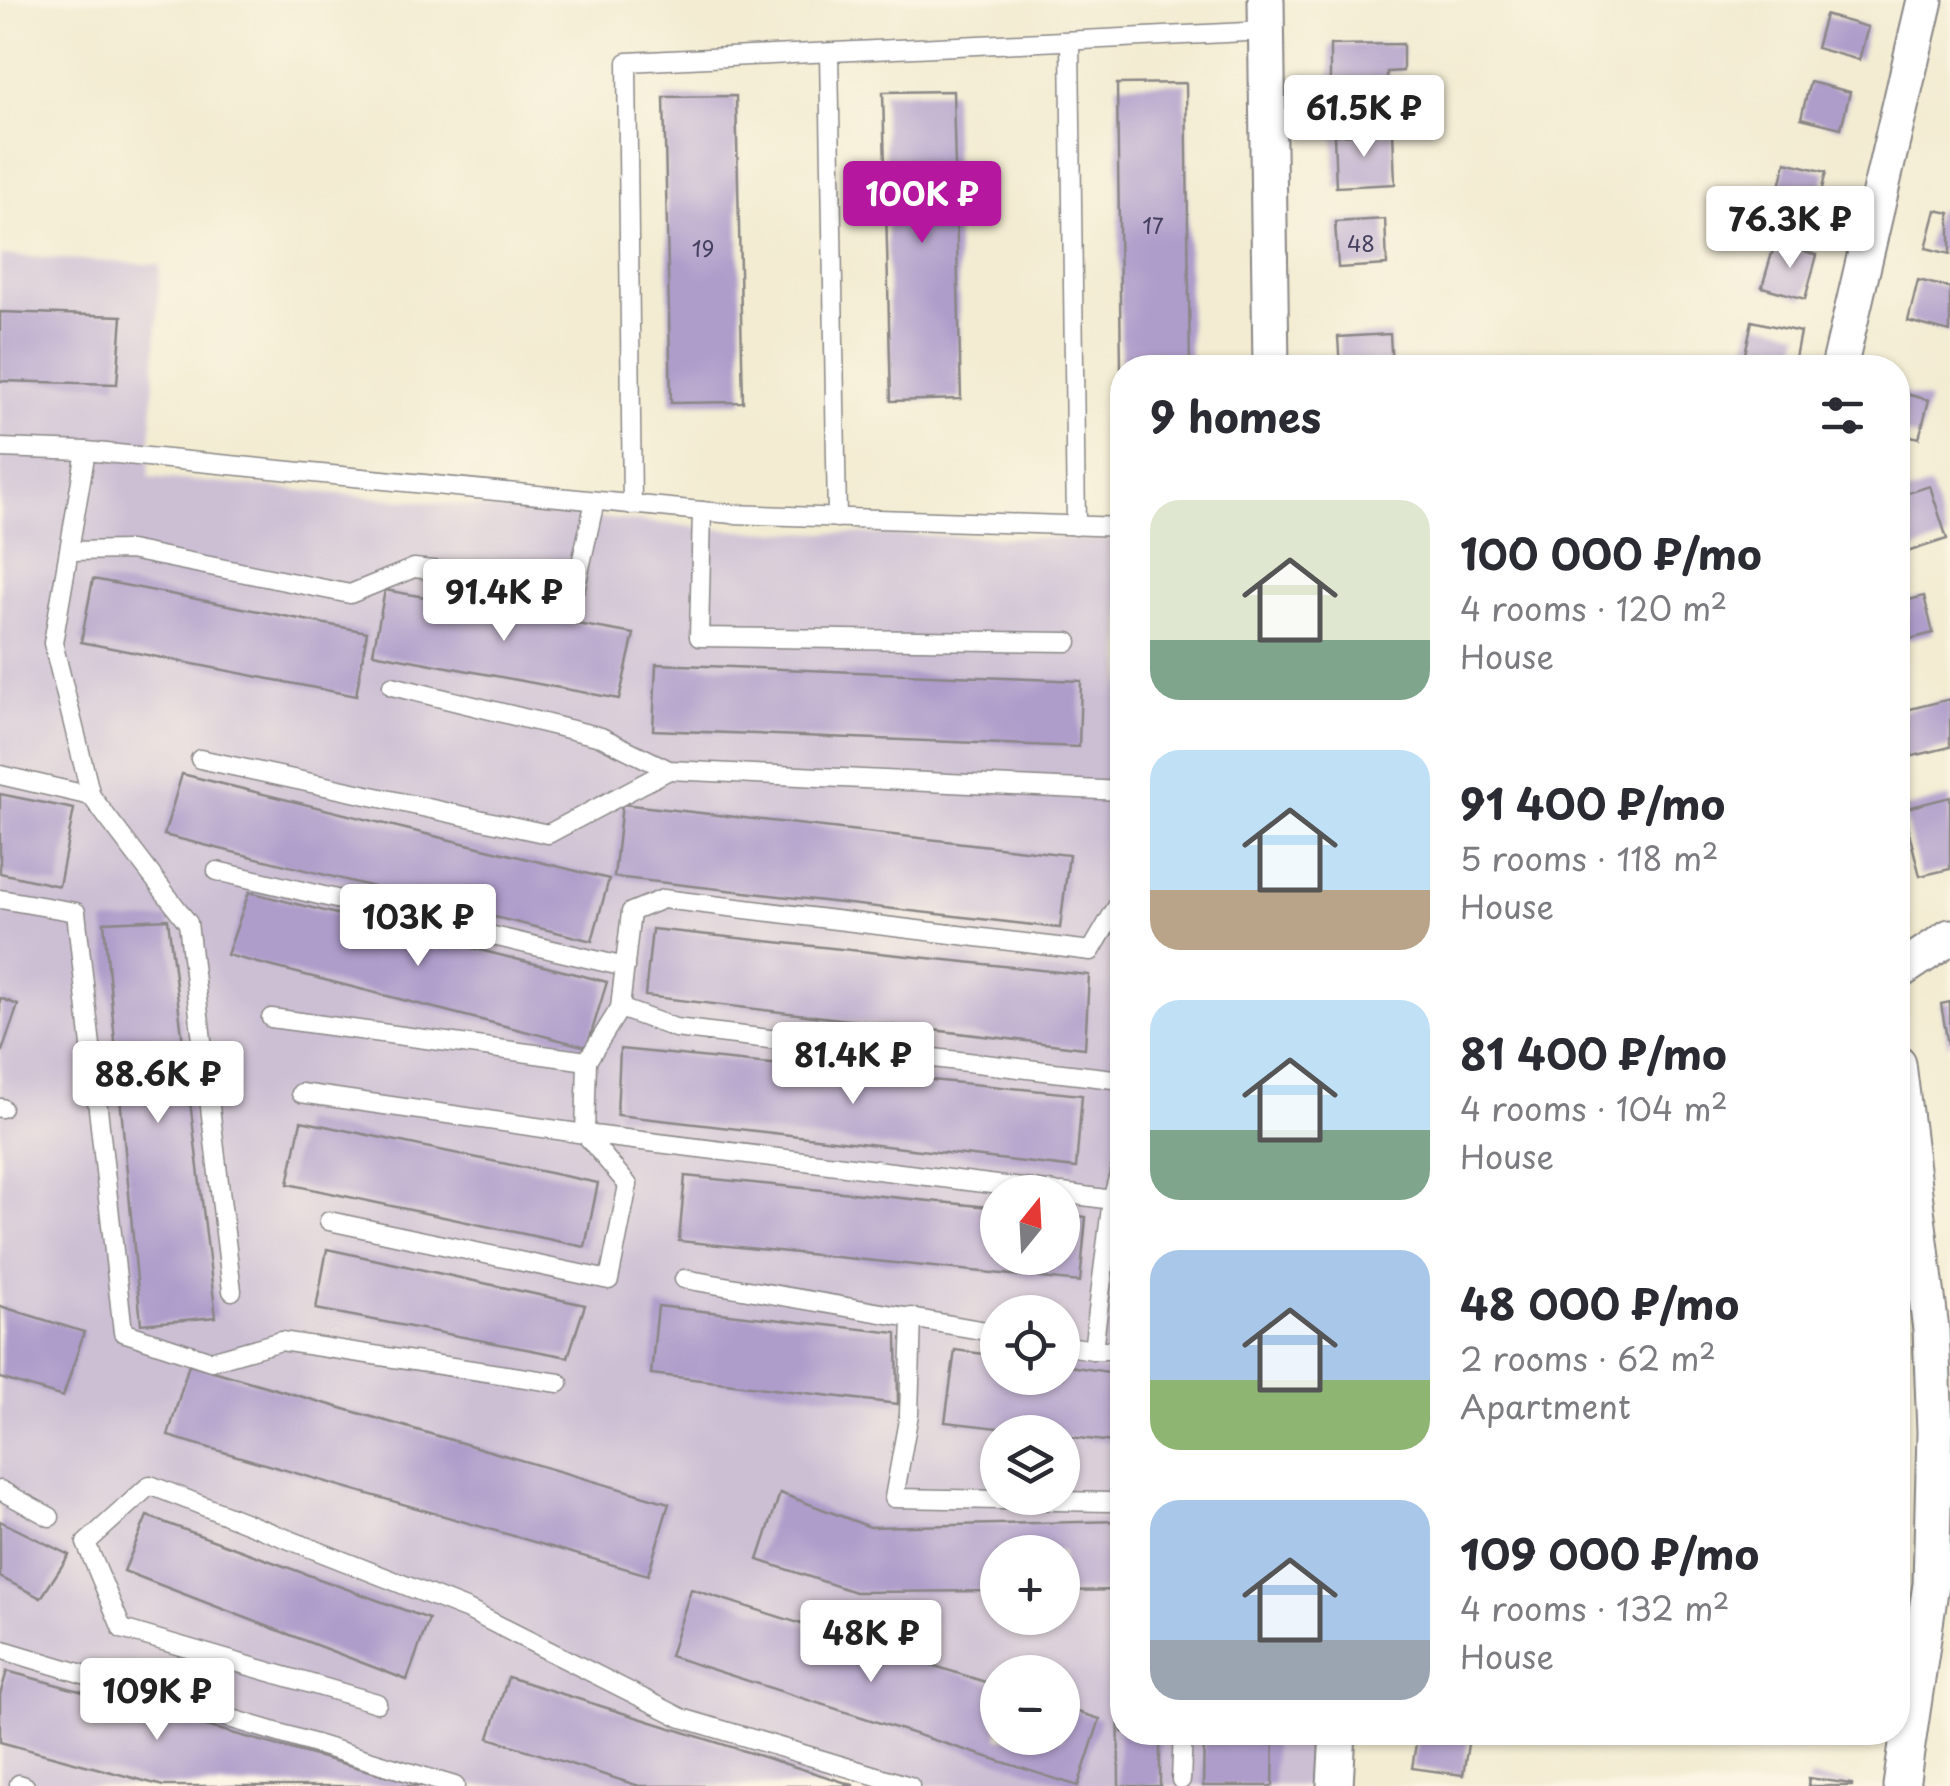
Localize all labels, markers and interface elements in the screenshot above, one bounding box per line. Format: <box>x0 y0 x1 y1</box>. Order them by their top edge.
pin: 61.5K ₽ <box>1272 75 1456 160</box>
text: 61.5K ₽ <box>1306 83 1422 131</box>
pin: 100K ₽ <box>841 161 1003 246</box>
text: 100K ₽ <box>865 169 979 217</box>
pin: 76.3K ₽ <box>1698 186 1882 271</box>
text: 76.3K ₽ <box>1728 194 1852 242</box>
house number: 17 <box>1142 208 1164 241</box>
house number: 48 <box>1347 226 1375 259</box>
house number: 19 <box>692 231 714 264</box>
text: 9 homes <box>1150 384 1321 447</box>
icon: filters <box>1815 388 1870 443</box>
text: 100 000 ₽/mo <box>1460 521 1762 584</box>
icon: home <box>1230 540 1350 660</box>
pin: 91.4K ₽ <box>412 559 596 644</box>
text: 91.4K ₽ <box>445 567 563 615</box>
text: 4 rooms · 120 m² <box>1460 584 1727 632</box>
text: House <box>1460 632 1554 680</box>
text: 91 400 ₽/mo <box>1460 771 1725 834</box>
icon: home <box>1230 790 1350 910</box>
text: 5 rooms · 118 m² <box>1460 834 1718 882</box>
text: House <box>1460 882 1554 930</box>
pin: 103K ₽ <box>337 884 499 969</box>
text: 103K ₽ <box>362 892 474 940</box>
text: 81 400 ₽/mo <box>1460 1021 1727 1084</box>
pin: 81.4K ₽ <box>761 1022 945 1107</box>
text: 81.4K ₽ <box>794 1030 912 1078</box>
icon: home <box>1230 1040 1350 1160</box>
pin: 88.6K ₽ <box>66 1041 250 1126</box>
text: 88.6K ₽ <box>95 1049 221 1097</box>
text: 4 rooms · 104 m² <box>1460 1084 1728 1132</box>
text: House <box>1460 1132 1554 1180</box>
north arrow <box>980 1175 1080 1275</box>
map controls <box>980 1175 1080 1755</box>
text: 48 000 ₽/mo <box>1460 1271 1739 1334</box>
icon: home <box>1230 1290 1350 1410</box>
button: locate <box>980 1295 1080 1395</box>
text: 2 rooms · 62 m² <box>1460 1334 1716 1382</box>
text: Apartment <box>1460 1382 1631 1430</box>
button: layers <box>980 1415 1080 1515</box>
text: 109 000 ₽/mo <box>1460 1521 1759 1584</box>
button: + <box>980 1535 1080 1635</box>
icon: home <box>1230 1540 1350 1660</box>
text: 4 rooms · 132 m² <box>1460 1584 1730 1632</box>
pin: 48K ₽ <box>801 1600 941 1685</box>
text: 48K ₽ <box>822 1608 920 1656</box>
text: House <box>1460 1632 1554 1680</box>
button: − <box>980 1655 1080 1755</box>
pin: 109K ₽ <box>76 1658 238 1743</box>
text: 109K ₽ <box>102 1666 212 1714</box>

